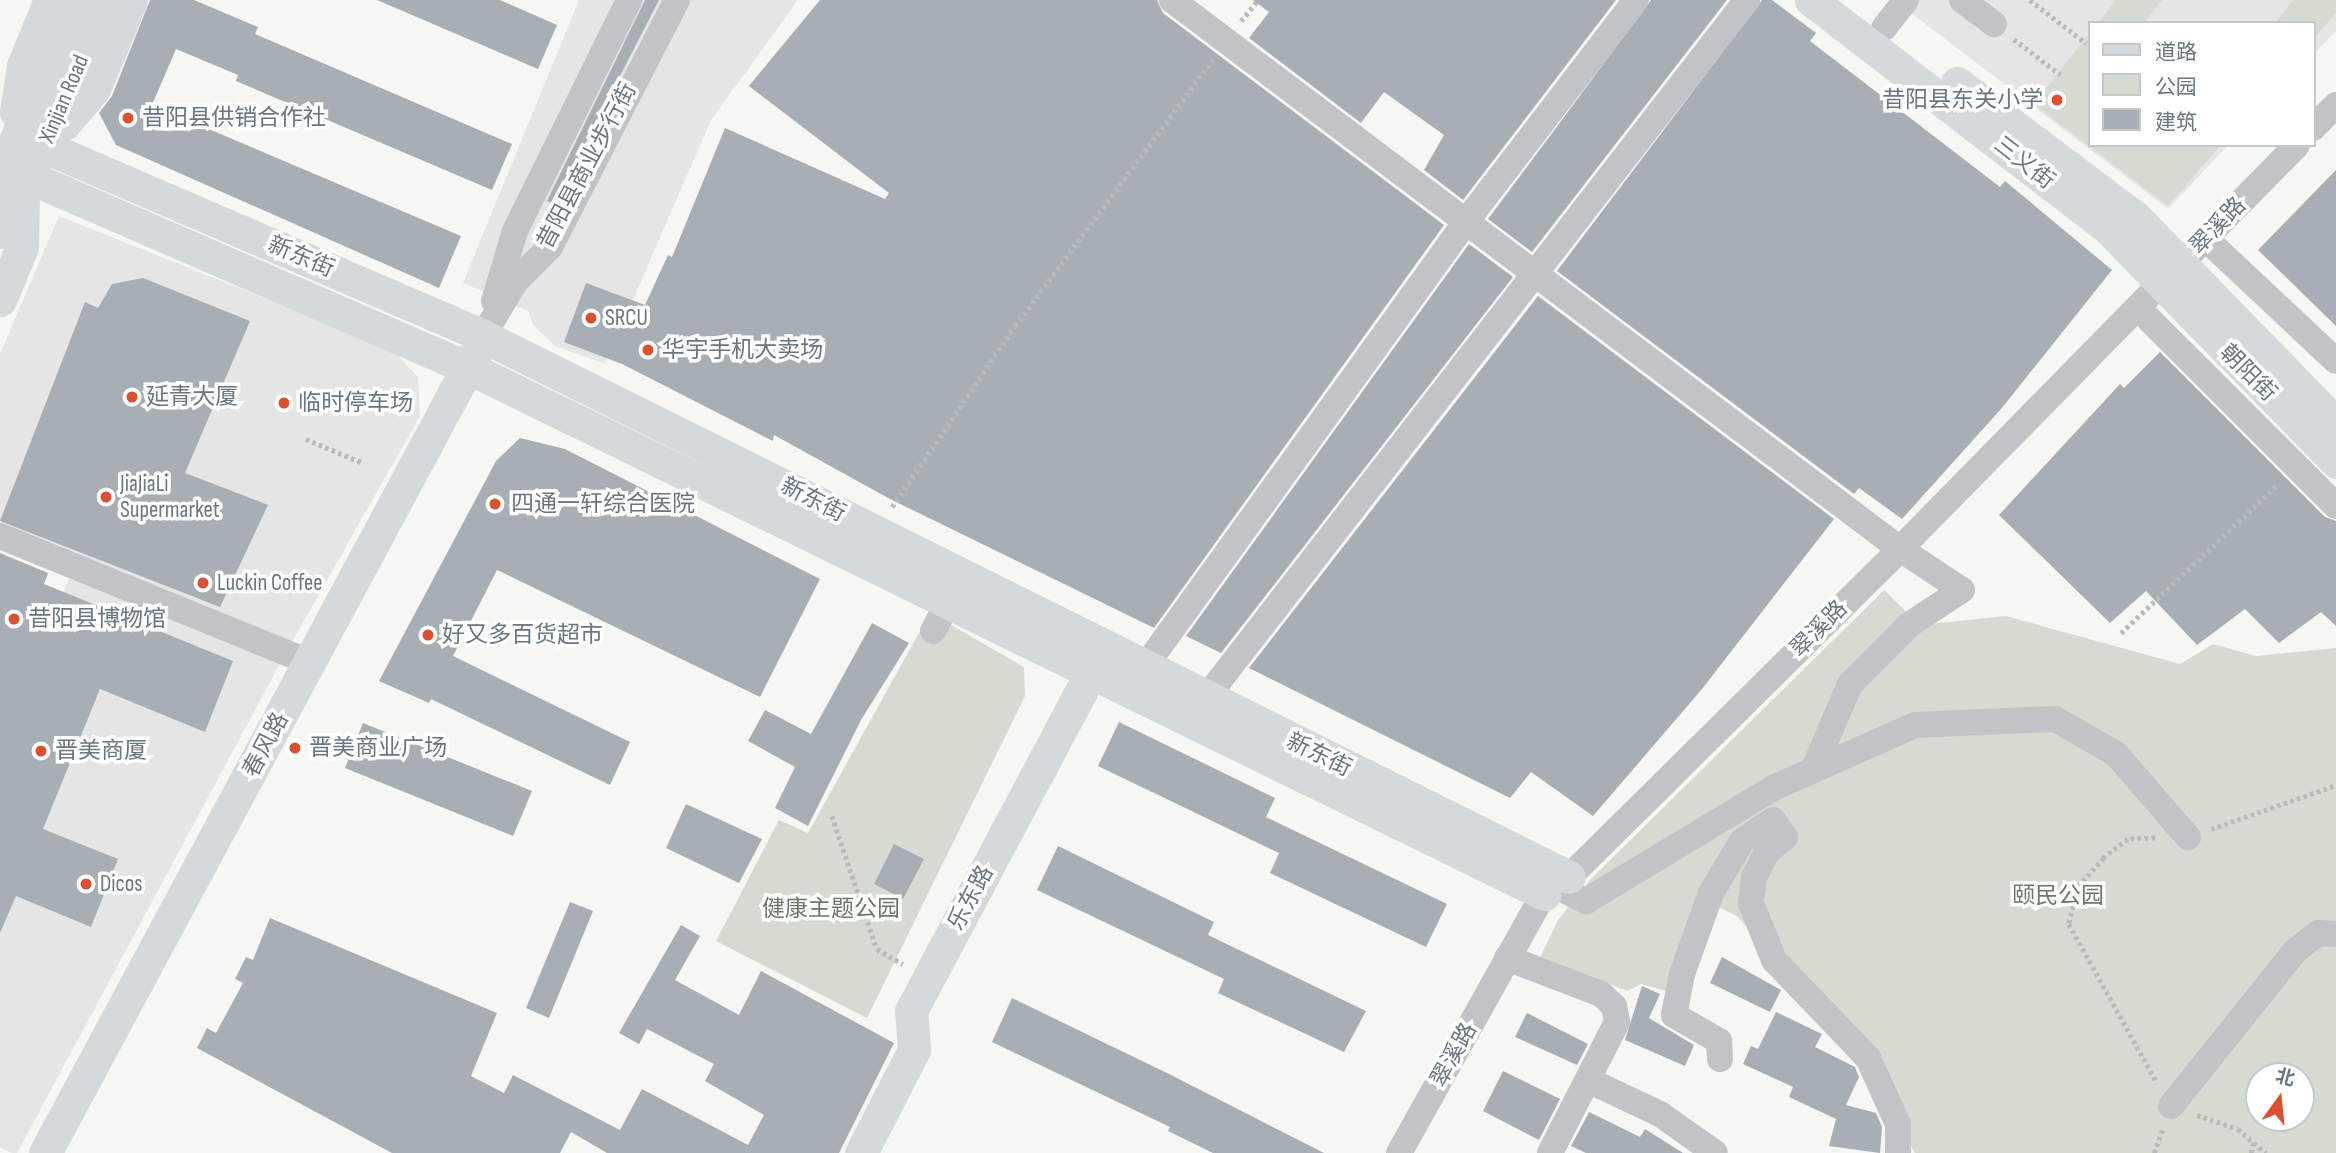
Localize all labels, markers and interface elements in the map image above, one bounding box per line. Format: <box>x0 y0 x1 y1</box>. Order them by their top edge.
legend <box>2088 21 2315 147</box>
text: 道路 <box>2155 40 2197 65</box>
street label: Xinjian Road <box>33 51 95 147</box>
text: 公园 <box>2155 75 2197 100</box>
street label: 昔阳县商业步行街 <box>532 78 642 254</box>
place label: 昔阳县东关小学 <box>1882 86 2043 114</box>
marker: 昔阳县东关小学 <box>2049 92 2065 108</box>
place label: 昔阳县供销合作社 <box>142 104 326 132</box>
marker: 昔阳县供销合作社 <box>120 110 136 126</box>
text: 建筑 <box>2155 110 2197 135</box>
street label: 三义街 <box>1988 131 2060 195</box>
street label: 翠溪路 <box>2184 192 2252 260</box>
street label: 新东街 <box>264 231 338 283</box>
place label: SRCU <box>605 304 648 332</box>
marker: SRCU <box>583 310 599 326</box>
place label: 华宇手机大卖场 <box>662 336 823 364</box>
street label: 朝阳街 <box>2214 339 2282 407</box>
marker: 华宇手机大卖场 <box>640 342 656 358</box>
place label: 延青大厦 <box>146 383 238 411</box>
marker: 延青大厦 <box>124 389 140 405</box>
place label: 临时停车场 <box>298 389 413 417</box>
marker: 临时停车场 <box>276 395 292 411</box>
place label: JiaJiaLi Supermarket <box>120 470 220 524</box>
street label: 新东街 <box>776 472 850 528</box>
marker: JiaJiaLi Supermarket <box>98 489 114 505</box>
place label: 四通一轩综合医院 <box>511 490 695 518</box>
marker: 四通一轩综合医院 <box>485 494 505 514</box>
place label: Luckin Coffee <box>217 569 323 597</box>
marker: Luckin Coffee <box>195 575 211 591</box>
street label: 翠溪路 <box>1785 595 1853 663</box>
place label: 昔阳县博物馆 <box>28 605 166 633</box>
marker: 昔阳县博物馆 <box>6 611 22 627</box>
place label: 好又多百货超市 <box>442 621 603 649</box>
marker: 好又多百货超市 <box>420 627 436 643</box>
street label: 春风路 <box>238 708 294 782</box>
street label: 新东街 <box>1282 727 1356 783</box>
place label: 晋美商业广场 <box>309 734 447 762</box>
place label: 晋美商厦 <box>55 737 147 765</box>
marker: 晋美商业广场 <box>287 740 303 756</box>
marker: 晋美商厦 <box>33 743 49 759</box>
street label: 乐东路 <box>943 861 999 935</box>
place label: Dicos <box>100 870 143 898</box>
marker: Dicos <box>78 876 94 892</box>
park label: 颐民公园 <box>2012 882 2104 910</box>
park label: 健康主题公园 <box>762 895 900 923</box>
street label: 翠溪路 <box>1425 1018 1483 1092</box>
north arrow <box>2245 1062 2315 1132</box>
text: 北 <box>2273 1065 2297 1092</box>

